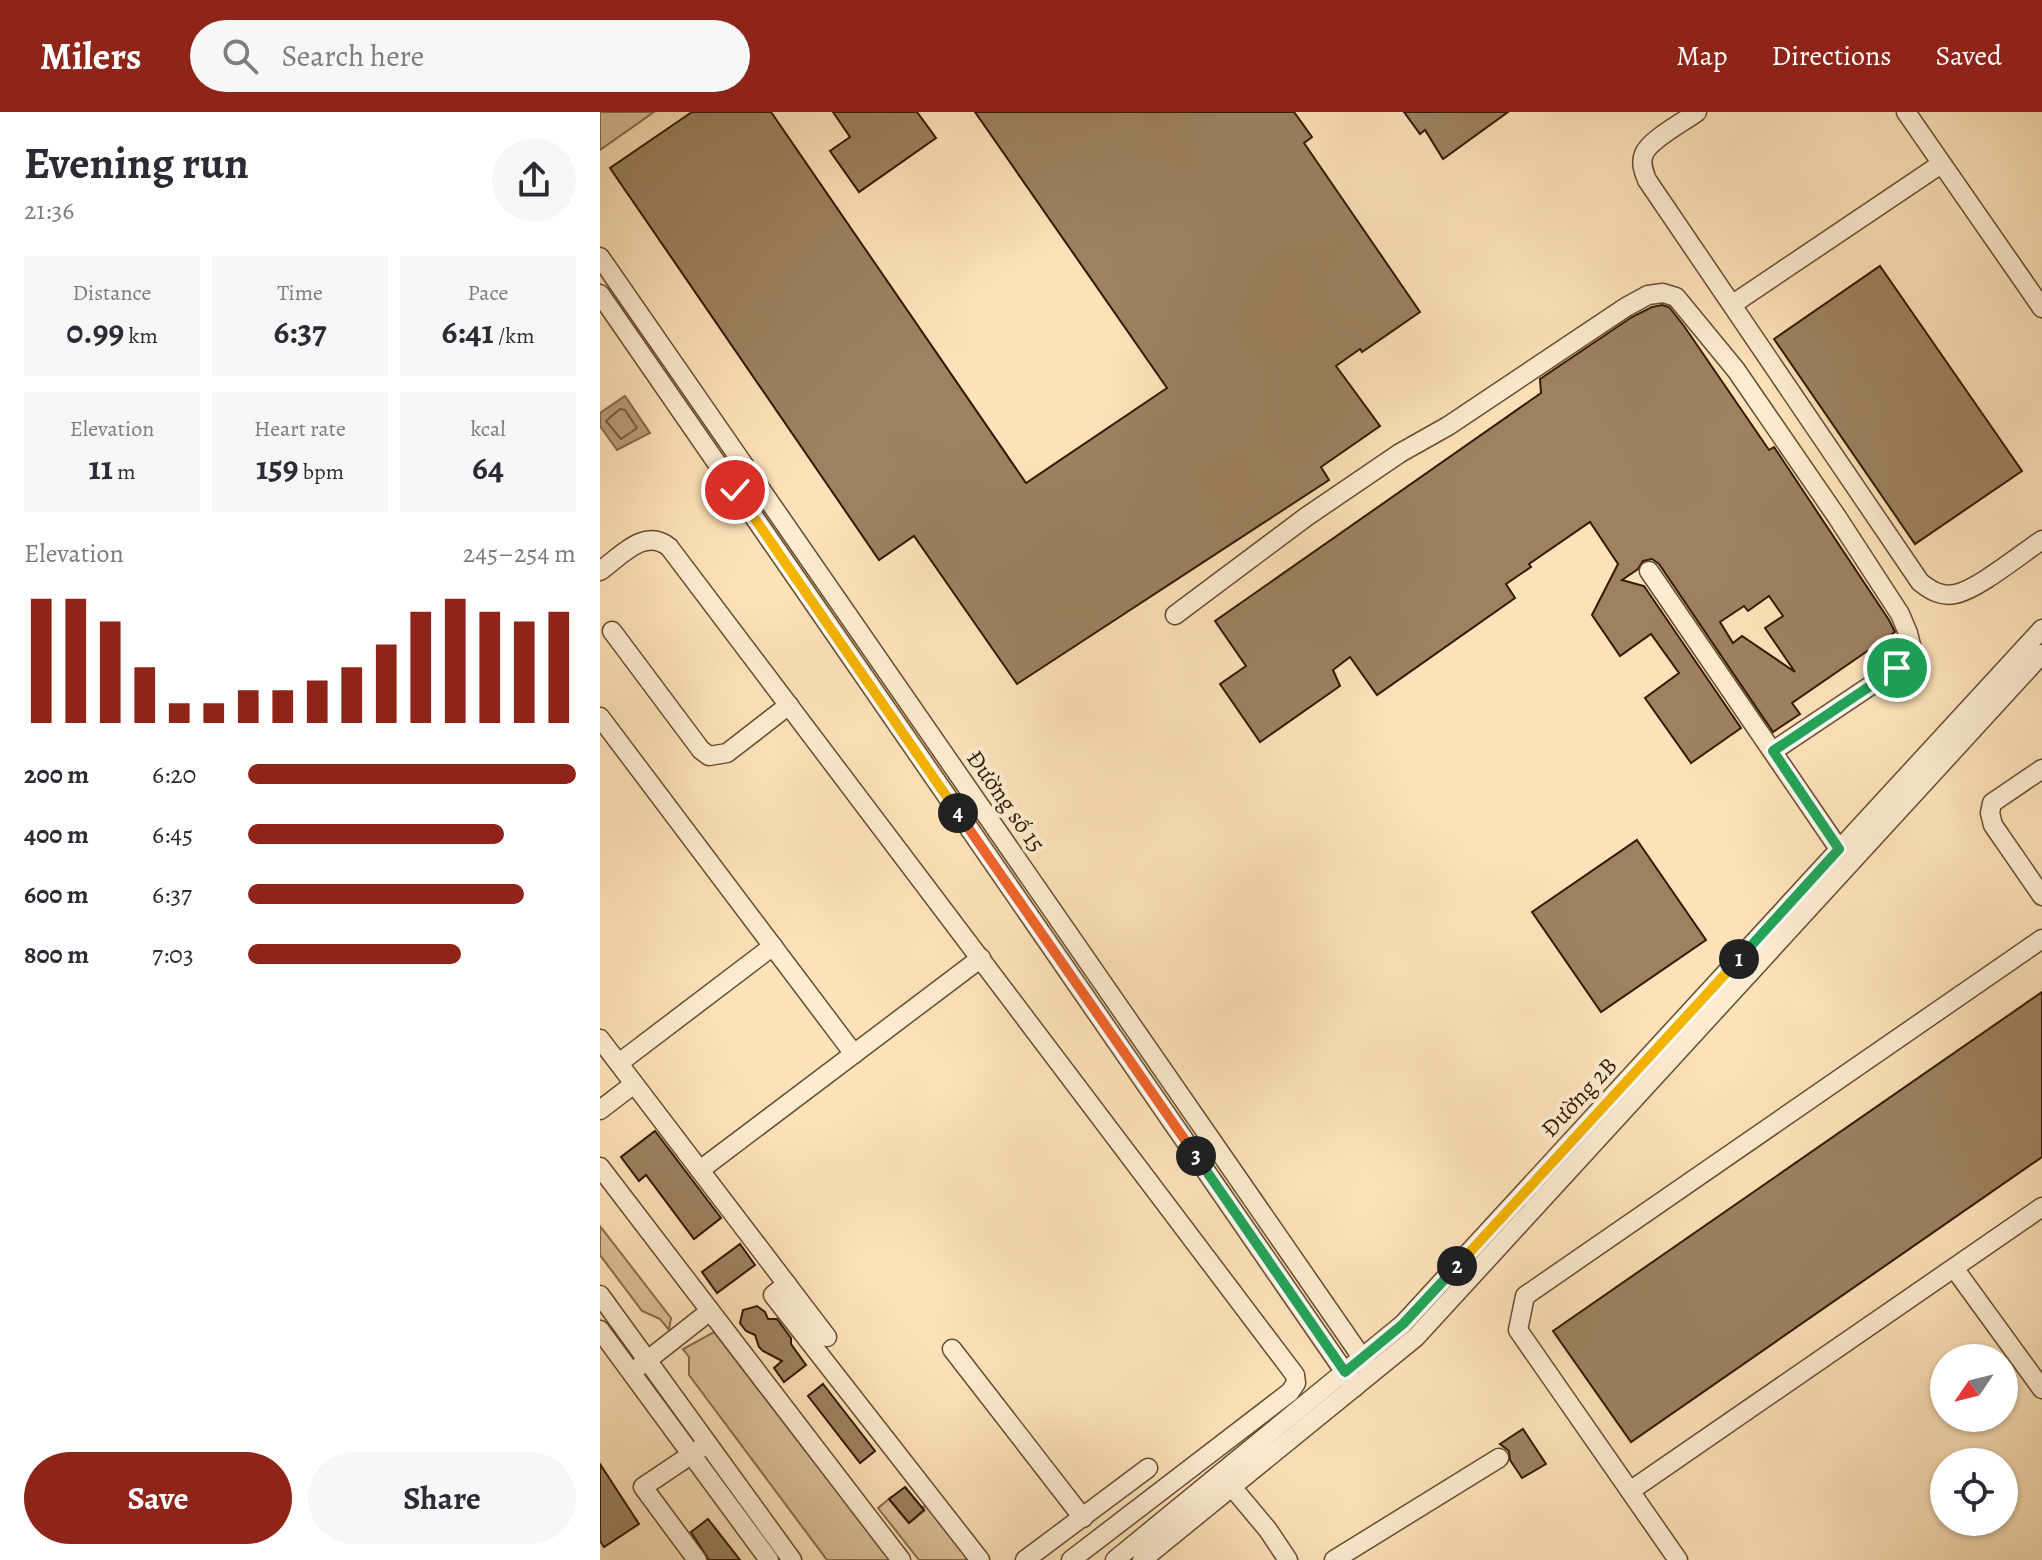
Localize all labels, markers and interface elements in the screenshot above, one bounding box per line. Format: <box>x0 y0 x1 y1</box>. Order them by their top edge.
search box <box>190 20 750 92</box>
text: Milers <box>40 30 142 82</box>
icon: search <box>218 34 262 78</box>
text: Search here <box>282 36 424 76</box>
text: Map <box>1676 37 1727 75</box>
text: Directions <box>1771 37 1892 75</box>
text: Saved <box>1936 37 2002 75</box>
text: Evening run <box>24 133 249 193</box>
button: share <box>492 138 576 222</box>
text: 21:36 <box>24 193 74 228</box>
text: Distance <box>73 278 151 308</box>
text: Time <box>277 278 323 308</box>
text: Pace <box>468 278 508 308</box>
text: 0.99 <box>66 308 124 355</box>
text: 6:37 <box>273 308 327 355</box>
text: 6:41 <box>442 308 494 355</box>
text: km <box>124 321 158 351</box>
text: /km <box>494 321 534 351</box>
text: Elevation <box>70 414 154 444</box>
text: Heart rate <box>254 414 346 444</box>
text: kcal <box>470 414 506 444</box>
text: 11 <box>88 444 113 491</box>
text: 159 <box>256 444 298 491</box>
text: 64 <box>472 444 504 491</box>
pin <box>701 456 769 524</box>
text: m <box>113 457 136 487</box>
text: bpm <box>298 457 344 487</box>
icon: check <box>713 468 757 512</box>
text: Elevation <box>24 536 124 571</box>
text: 245–254 m <box>463 536 576 571</box>
pin <box>1863 634 1931 702</box>
icon: arrive <box>1875 646 1919 690</box>
street label: Đường số 15 <box>959 744 1053 858</box>
text: 200 m <box>24 757 89 792</box>
text: 6:20 <box>152 757 196 792</box>
pin: 4 <box>938 793 978 833</box>
text: 4 <box>953 798 963 828</box>
text: 400 m <box>24 817 89 852</box>
text: 6:45 <box>152 817 193 852</box>
text: 600 m <box>24 877 89 912</box>
text: 6:37 <box>152 877 192 912</box>
text: 800 m <box>24 937 89 972</box>
text: 7:03 <box>152 937 194 972</box>
pin: 1 <box>1719 939 1759 979</box>
text: 1 <box>1735 944 1743 974</box>
street label: Đường 2B <box>1534 1050 1624 1144</box>
pin: 3 <box>1176 1136 1216 1176</box>
text: 3 <box>1191 1141 1201 1171</box>
pin: 2 <box>1437 1246 1477 1286</box>
text: 2 <box>1452 1251 1462 1281</box>
north arrow <box>1930 1344 2018 1432</box>
map controls <box>1930 1344 2018 1536</box>
button: locate <box>1930 1448 2018 1536</box>
button: Save <box>24 1452 292 1544</box>
button: Share <box>308 1452 576 1544</box>

